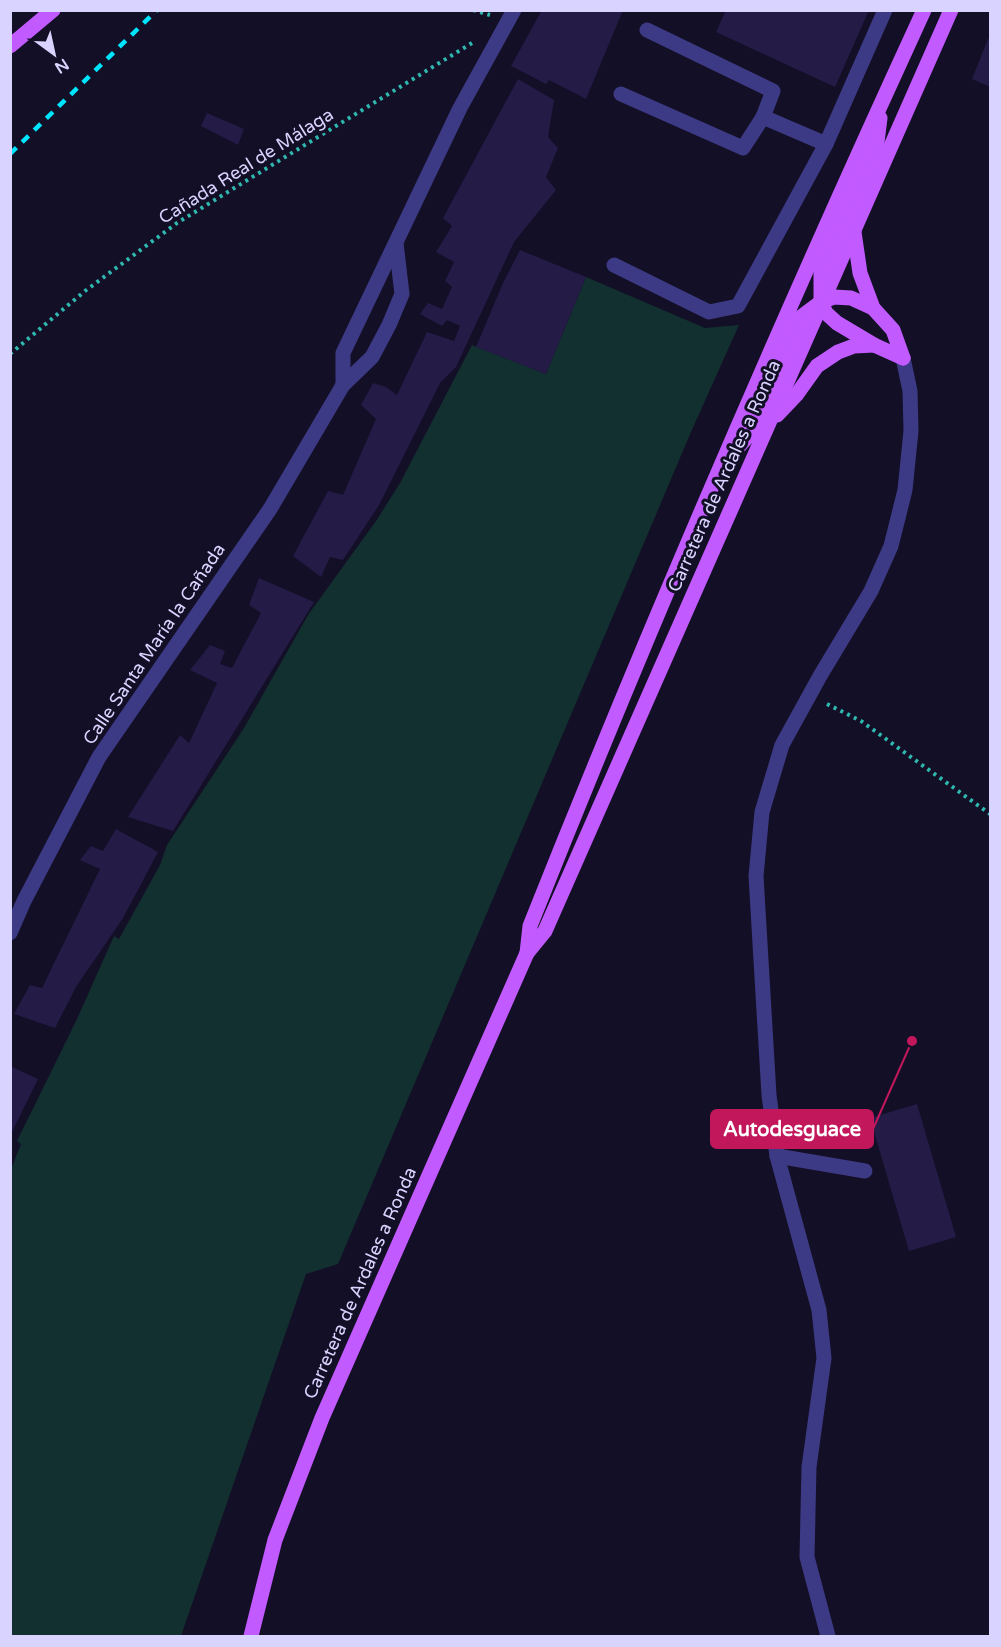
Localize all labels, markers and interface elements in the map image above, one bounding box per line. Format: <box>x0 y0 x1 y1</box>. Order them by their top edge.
north arrow <box>24 24 84 84</box>
text: N <box>51 54 72 78</box>
street label: Cañada Real de Málaga <box>155 103 337 229</box>
street label: Carretera de Ardales a Ronda <box>663 357 785 595</box>
street label: Calle Santa María la Cañada <box>78 539 230 749</box>
callout: Autodesguace <box>711 1110 873 1148</box>
text: Autodesguace <box>723 1118 861 1142</box>
street label: Carretera de Ardales a Ronda <box>299 1164 421 1402</box>

